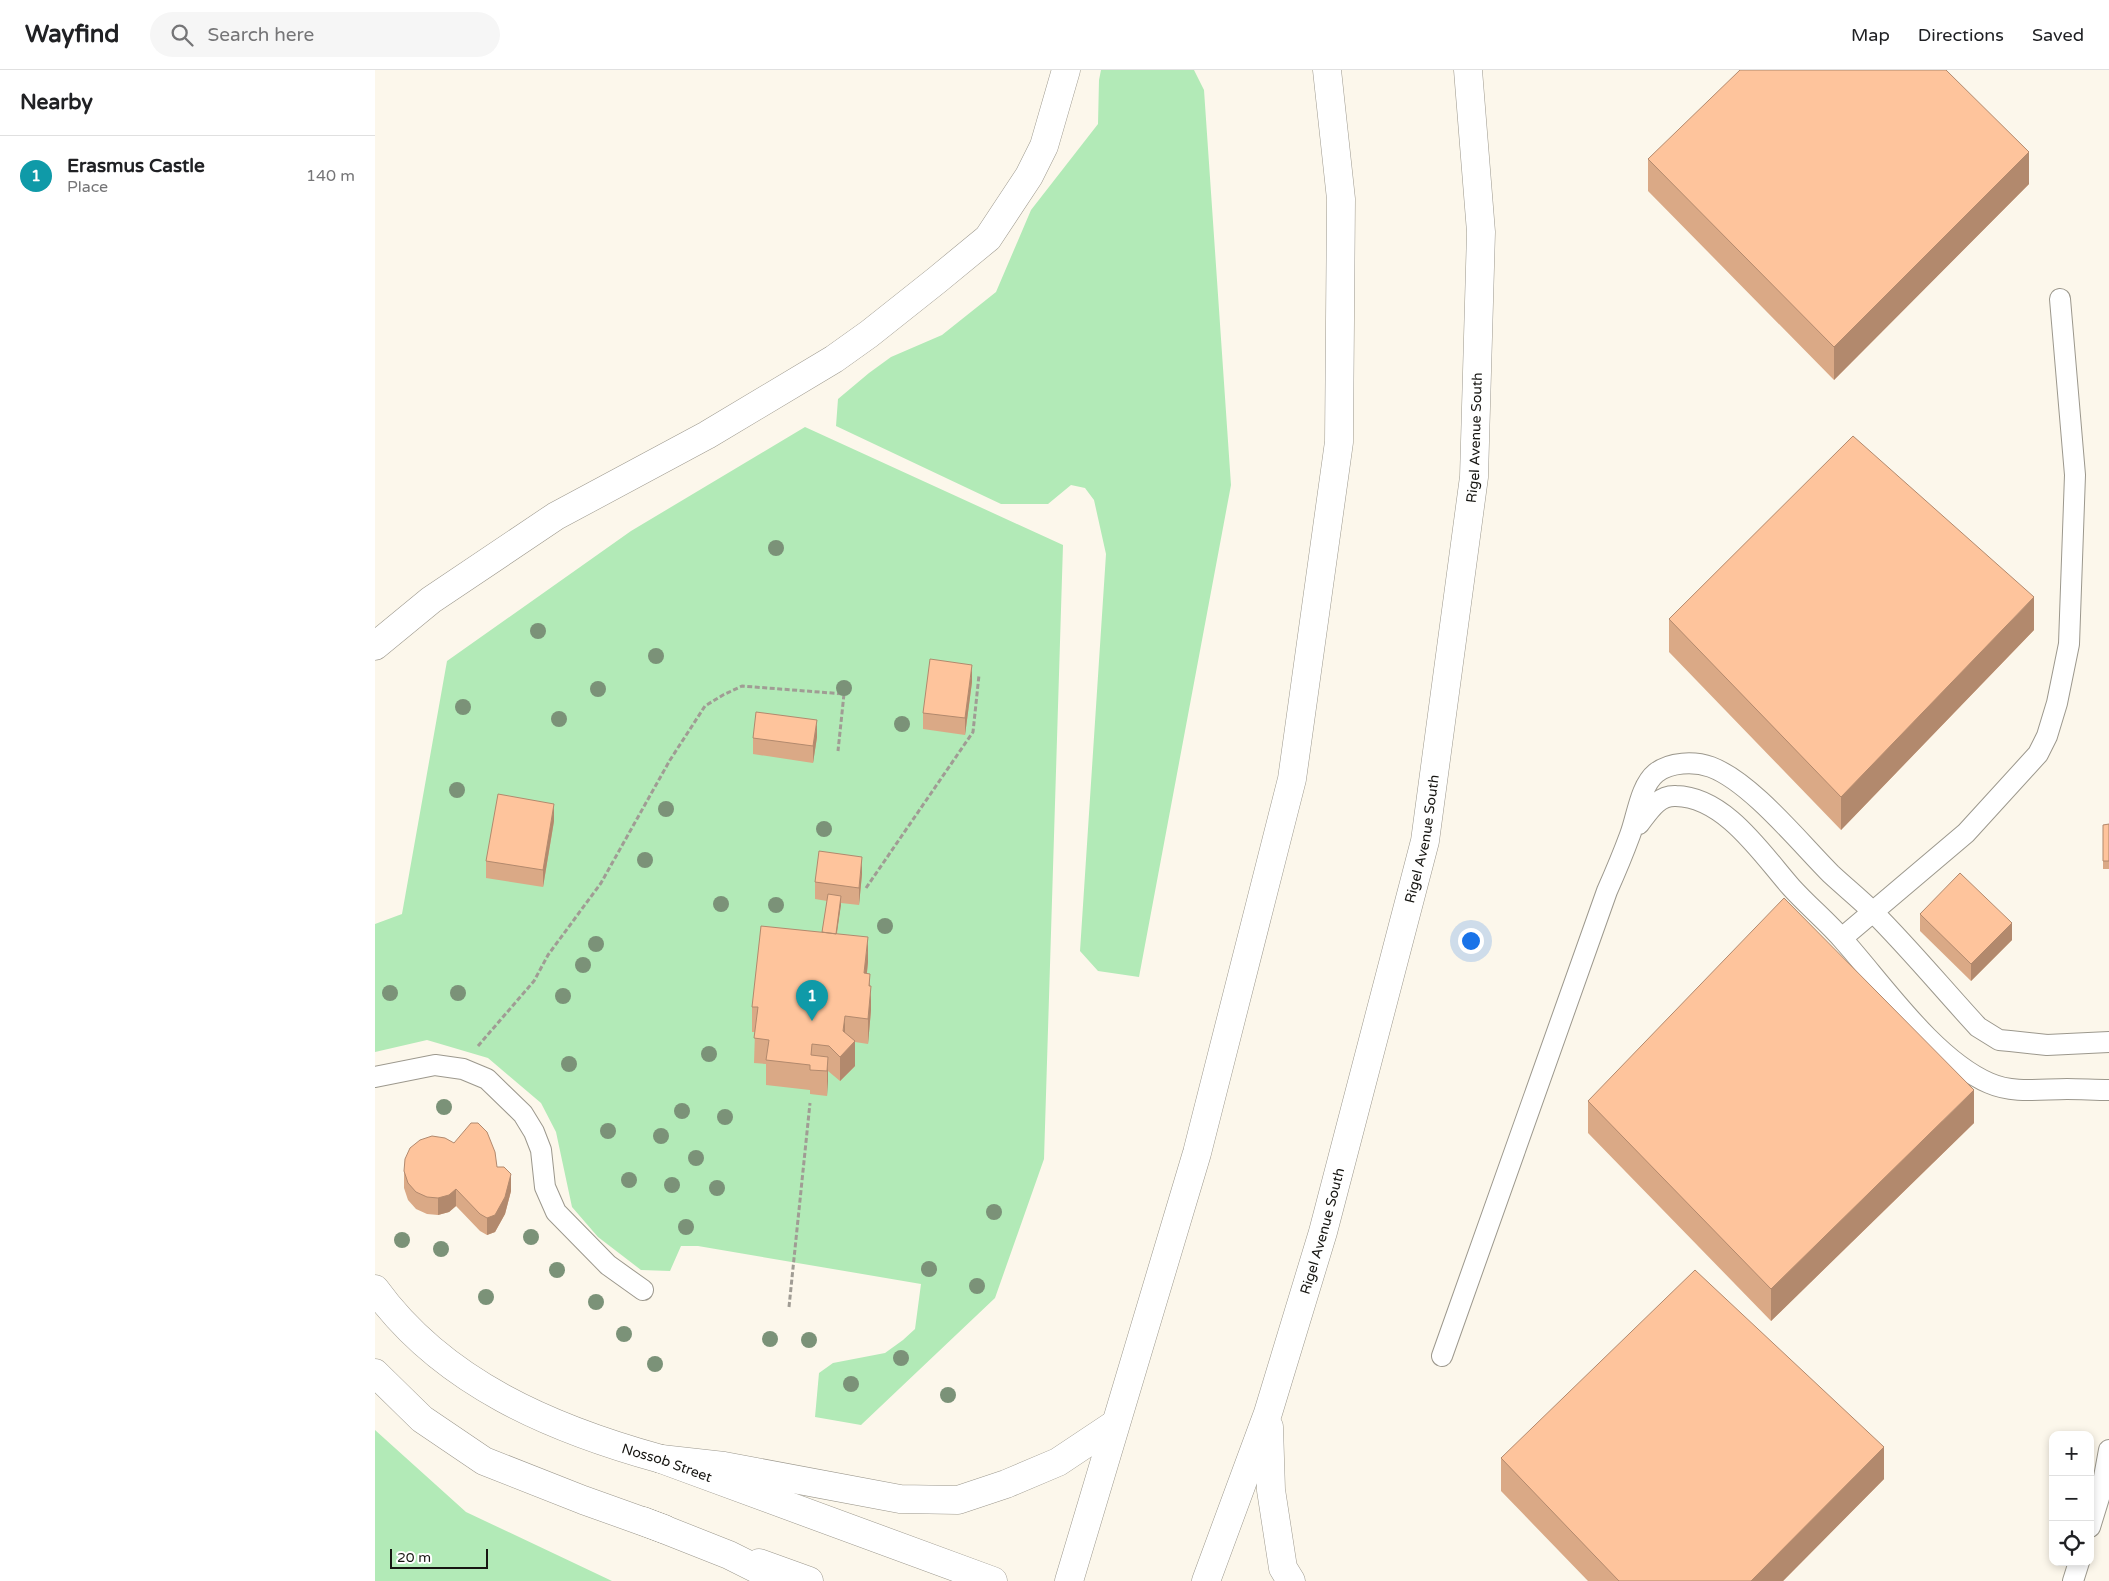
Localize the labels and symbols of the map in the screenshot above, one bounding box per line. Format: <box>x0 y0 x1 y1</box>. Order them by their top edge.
street label: Rigel Avenue South <box>1462 372 1485 504</box>
street label: Rigel Avenue South <box>1401 773 1442 905</box>
your location <box>1458 928 1484 954</box>
pin: 1 <box>796 980 828 1021</box>
street label: Rigel Avenue South <box>1296 1166 1348 1296</box>
street label: Nossob Street <box>620 1439 715 1486</box>
scale bar <box>390 1546 487 1569</box>

